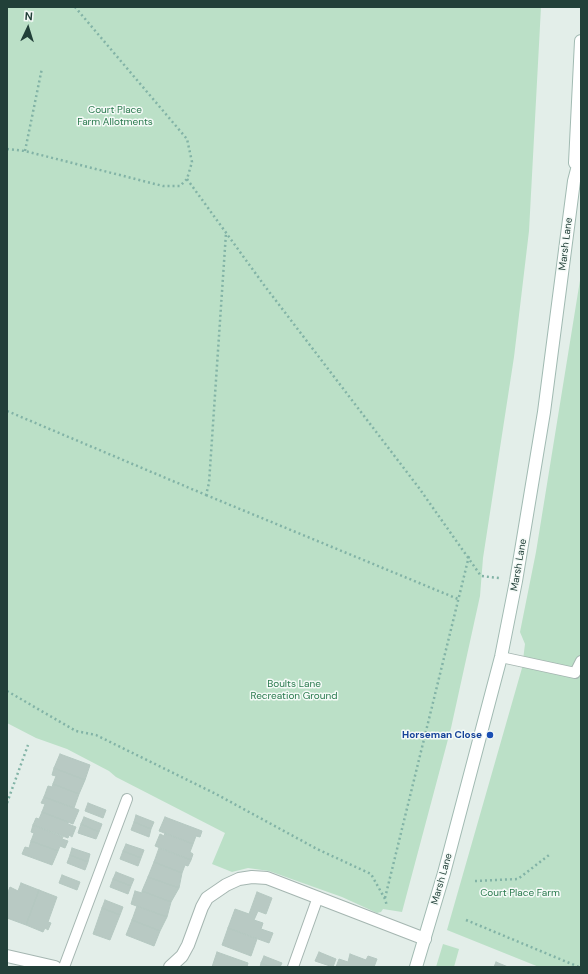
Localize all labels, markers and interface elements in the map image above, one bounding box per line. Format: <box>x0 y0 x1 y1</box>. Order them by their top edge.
north arrow <box>8 8 48 48</box>
text: N <box>24 9 33 23</box>
park label: Court Place Farm Allotments <box>77 104 153 128</box>
street label: Marsh Lane <box>557 217 575 271</box>
street label: Marsh Lane <box>508 538 530 592</box>
park label: Boults Lane Recreation Ground <box>251 678 337 702</box>
place label: Horseman Close <box>402 729 482 741</box>
marker: Horseman Close <box>485 730 495 740</box>
street label: Marsh Lane <box>429 852 455 906</box>
park label: Court Place Farm <box>480 887 560 899</box>

